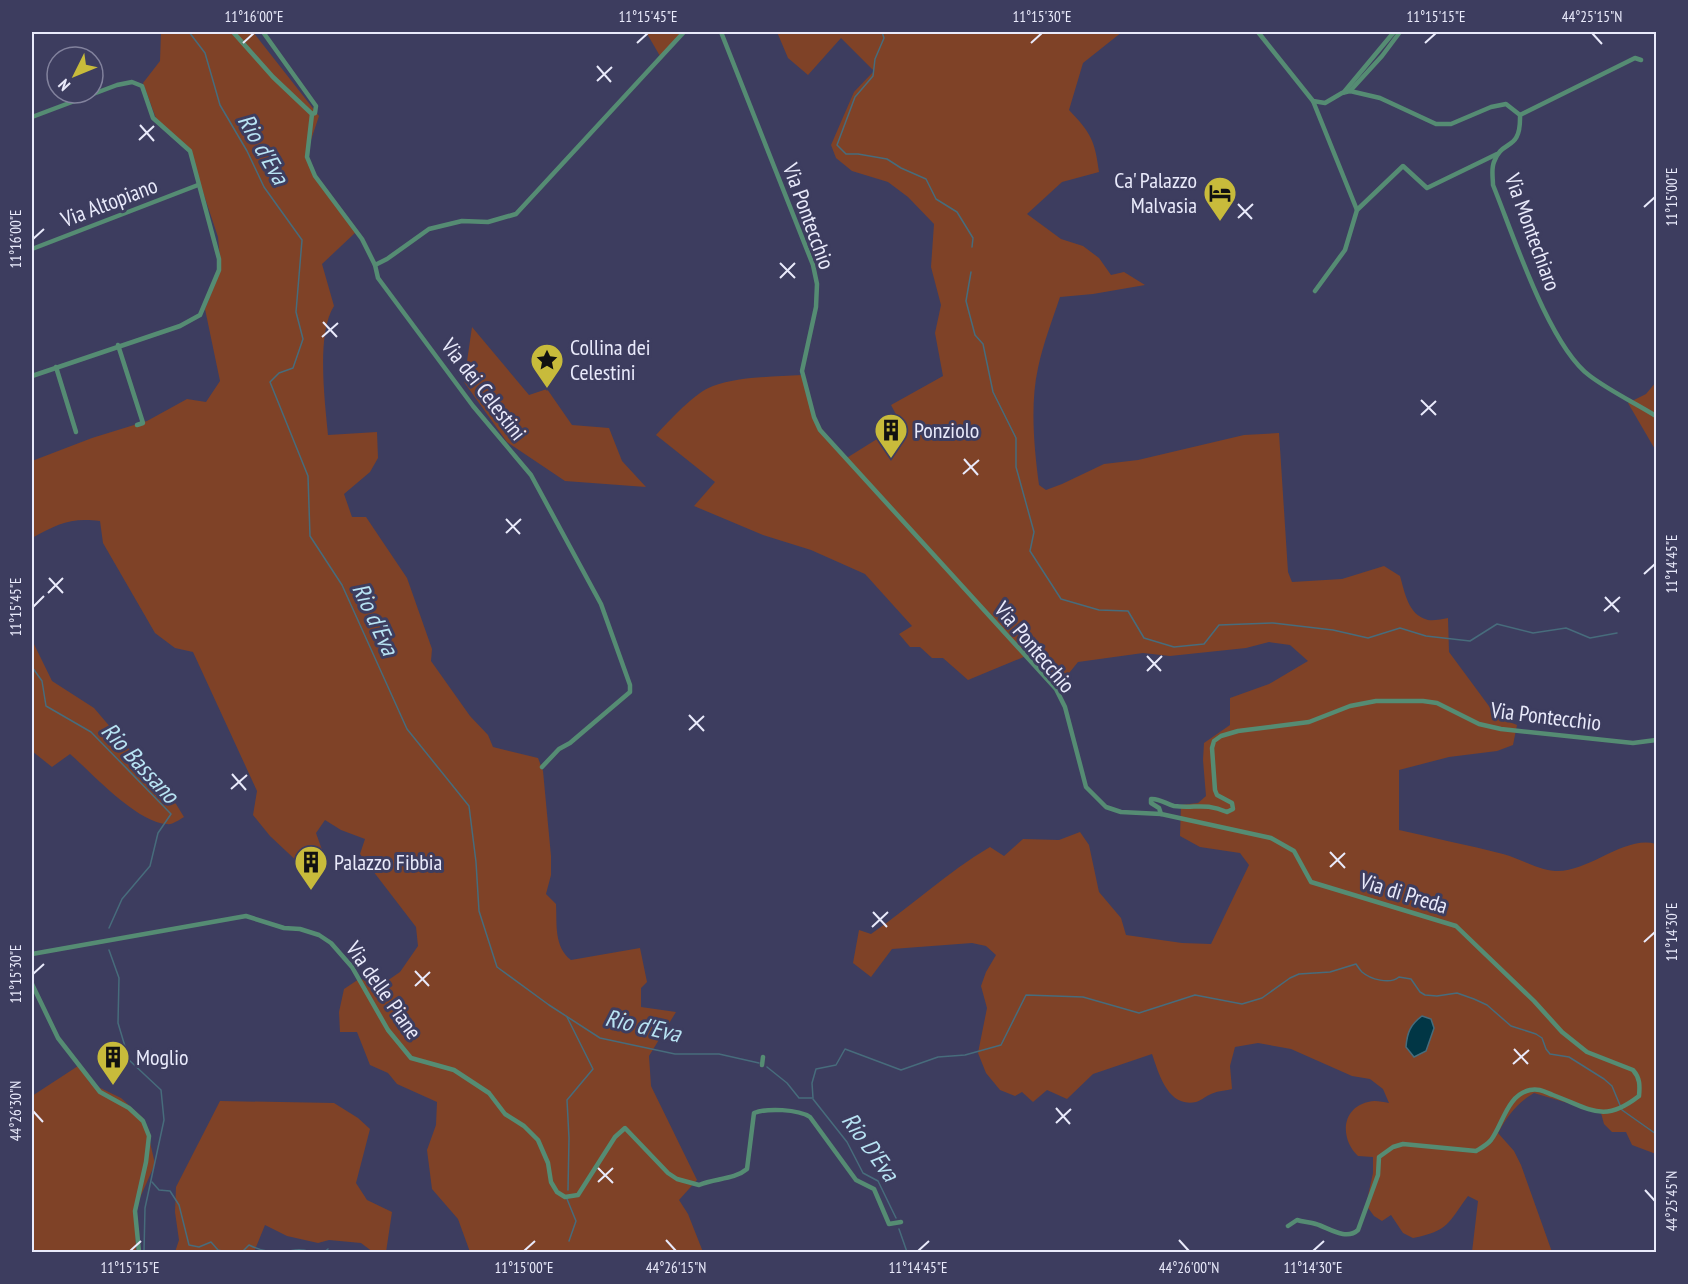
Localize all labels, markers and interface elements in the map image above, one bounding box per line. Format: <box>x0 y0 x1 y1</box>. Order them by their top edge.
text: 11°16'00"E <box>224 7 284 26</box>
text: 11°15'45"E <box>618 7 678 26</box>
text: 11°15'30"E <box>1012 7 1072 26</box>
text: 11°15'15"E <box>1406 7 1466 26</box>
text: 44°25'15"N <box>1562 7 1622 26</box>
north arrow <box>45 45 105 105</box>
text: N <box>54 75 74 95</box>
water label: Rio d'Eva <box>231 108 297 191</box>
street label: Via Pontecchio <box>777 158 841 273</box>
place label: Ca' Palazzo Malvasia <box>1114 166 1197 219</box>
text: 11°15'00"E <box>1662 167 1681 227</box>
street label: Via Montechiaro <box>1498 168 1567 295</box>
street label: Via Altopiano <box>56 171 161 234</box>
hotel icon: Ca' Palazzo Malvasia <box>1202 175 1238 222</box>
text: 11°16'00"E <box>6 209 25 269</box>
street label: Via dei Celestini <box>435 332 533 446</box>
place label: Collina dei Celestini <box>570 333 651 386</box>
place icon: Collina dei Celestini <box>529 342 565 389</box>
building icon: Ponziolo <box>873 412 909 459</box>
place label: Ponziolo <box>914 416 979 444</box>
text: 11°14'45"E <box>1662 534 1681 594</box>
text: 11°15'45"E <box>6 577 25 637</box>
water label: Rio d'Eva <box>345 578 406 661</box>
street label: Via Pontecchio <box>988 595 1081 698</box>
street label: Via Pontecchio <box>1488 695 1603 737</box>
water label: Rio Bassano <box>95 716 187 811</box>
building icon: Palazzo Fibbia <box>293 844 329 891</box>
place label: Palazzo Fibbia <box>334 848 442 876</box>
street label: Via di Preda <box>1356 866 1451 920</box>
text: 11°14'30"E <box>1662 902 1681 962</box>
street label: Via delle Piane <box>339 935 428 1044</box>
text: 11°15'30"E <box>6 944 25 1004</box>
water label: Rio d'Eva <box>603 1002 685 1049</box>
building icon: Moglio <box>95 1039 131 1086</box>
place label: Moglio <box>136 1043 188 1071</box>
text: 44°26'30"N <box>6 1081 25 1141</box>
water label: Rio D'Eva <box>835 1106 907 1188</box>
text: 44°25'45"N <box>1662 1171 1681 1231</box>
text: 11°15'15"E <box>100 1258 160 1277</box>
text: 11°15'00"E <box>494 1258 554 1277</box>
text: 44°26'15"N <box>646 1258 706 1277</box>
text: 11°14'45"E <box>888 1258 948 1277</box>
text: 44°26'00"N <box>1159 1258 1219 1277</box>
text: 11°14'30"E <box>1283 1258 1343 1277</box>

